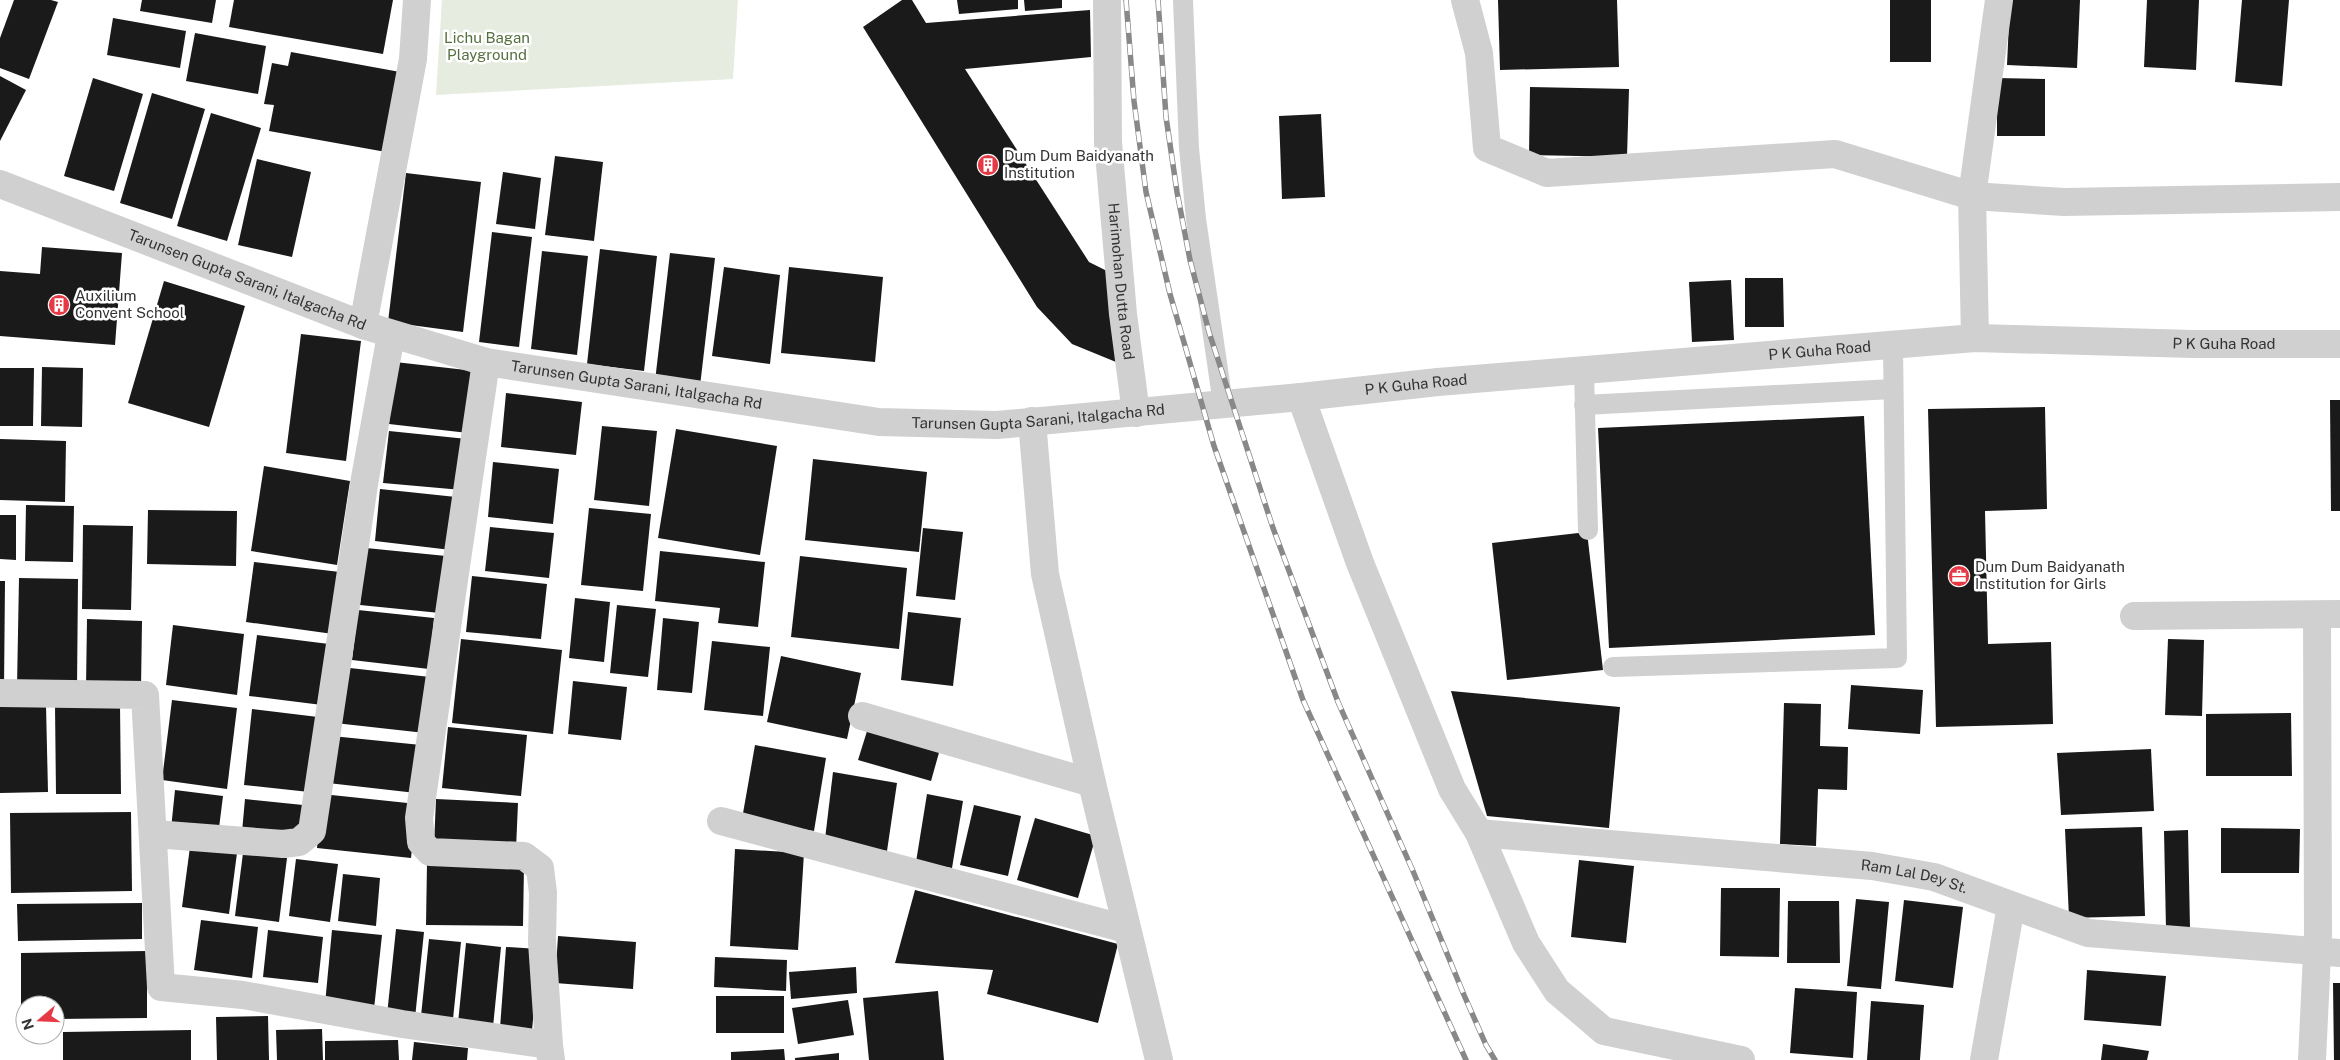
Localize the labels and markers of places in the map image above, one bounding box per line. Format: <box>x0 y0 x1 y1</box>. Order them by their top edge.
place label: Dum Dum Baidyanath Institution <box>1004 147 1154 181</box>
building icon: Dum Dum Baidyanath Institution <box>976 153 1000 177</box>
place label: Auxilium Convent School <box>75 287 184 321</box>
building icon: Auxilium Convent School <box>47 293 71 317</box>
place label: Dum Dum Baidyanath Institution for Girls <box>1975 558 2125 592</box>
office icon: Dum Dum Baidyanath Institution for Girls <box>1947 564 1971 588</box>

